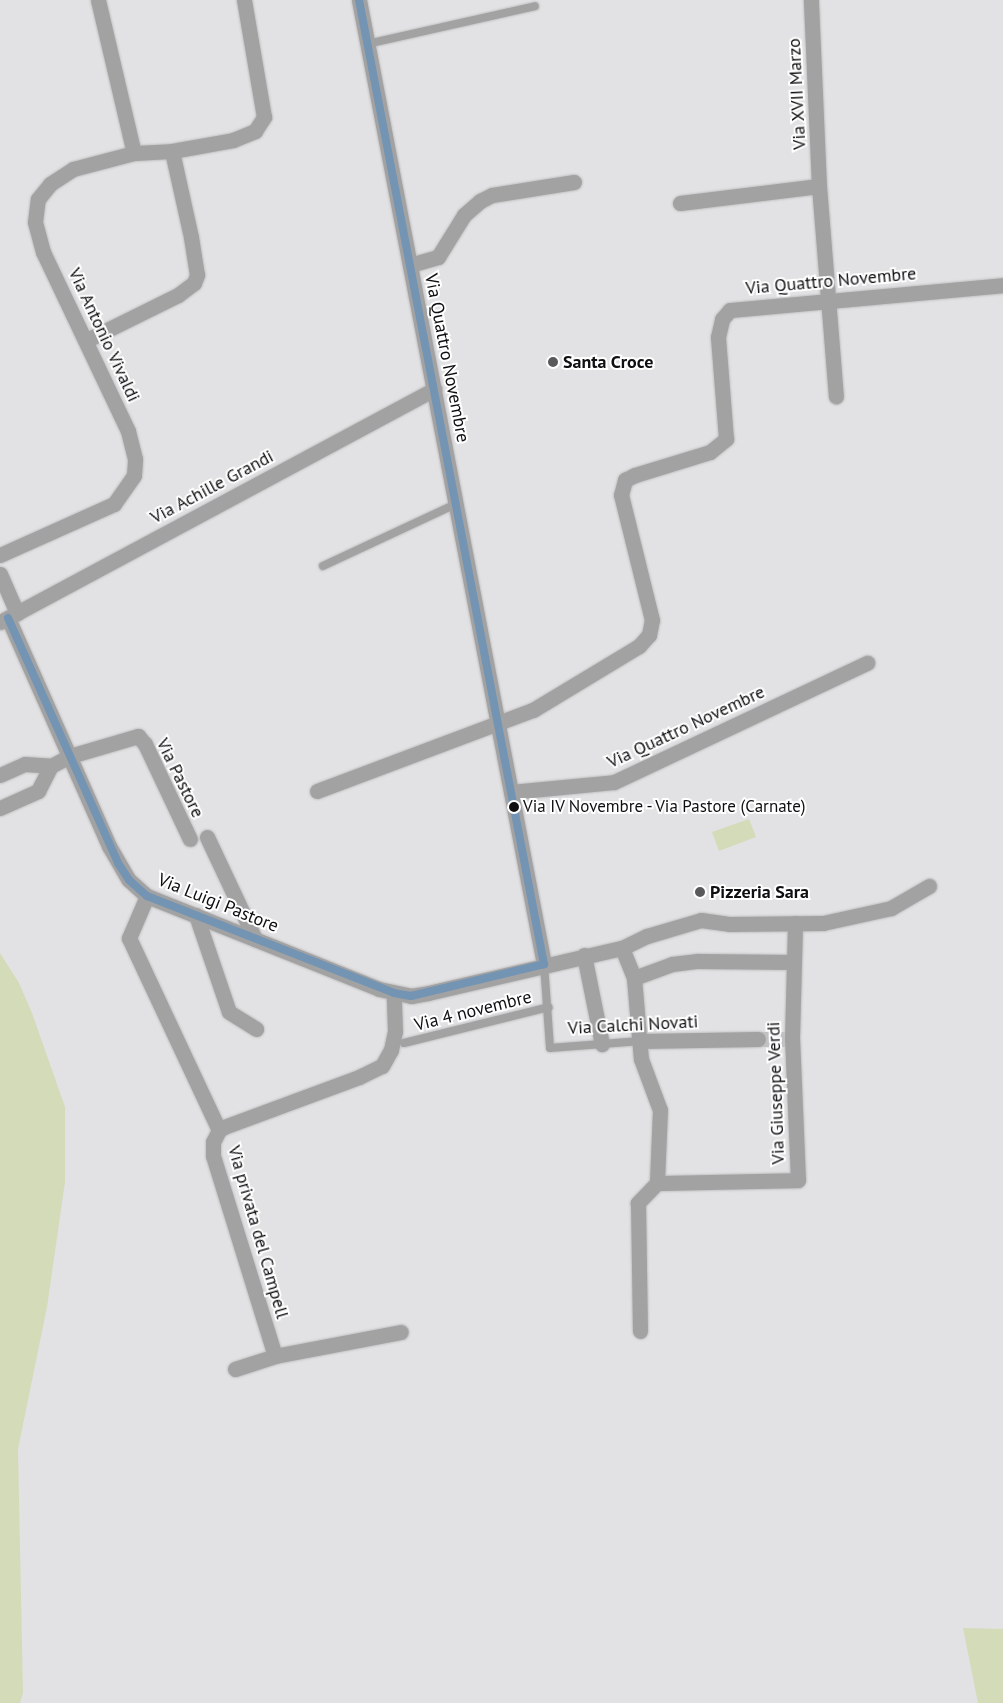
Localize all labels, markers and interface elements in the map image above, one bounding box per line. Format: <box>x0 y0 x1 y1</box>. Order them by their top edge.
street label: Via XVII Marzo <box>783 37 811 151</box>
street label: Via Quattro Novembre <box>745 263 917 299</box>
street label: Via Antonio Vivaldi <box>63 264 145 406</box>
street label: Via Quattro Novembre <box>420 272 474 444</box>
place label: Santa Croce <box>563 351 654 373</box>
marker: Santa Croce <box>547 356 559 368</box>
street label: Via Achille Grandi <box>147 445 277 529</box>
street label: Via Quattro Novembre <box>604 681 768 773</box>
street label: Via Pastore <box>152 735 208 821</box>
place label: Via IV Novembre - Via Pastore (Carnate) <box>523 797 809 817</box>
marker: Via IV Novembre - Via Pastore (Carnate) <box>509 802 519 812</box>
street label: Via Luigi Pastore <box>154 869 282 937</box>
place label: Pizzeria Sara <box>710 881 809 903</box>
marker: Pizzeria Sara <box>694 886 706 898</box>
street label: Via 4 novembre <box>412 986 534 1036</box>
street label: Via Calchi Novati <box>567 1011 699 1039</box>
street label: Via Giuseppe Verdi <box>763 1021 789 1165</box>
street label: Via privata del Campell <box>223 1143 293 1321</box>

